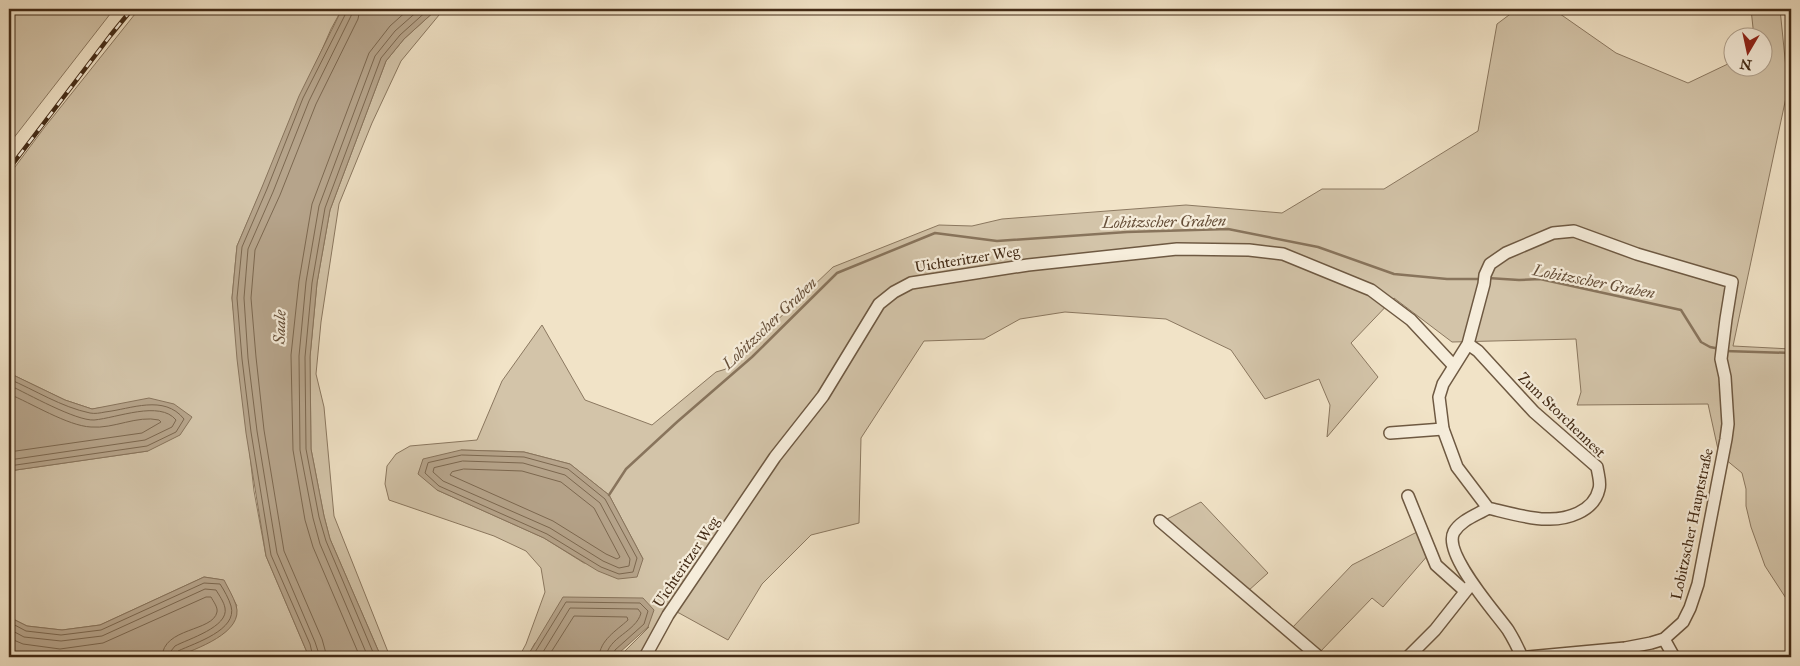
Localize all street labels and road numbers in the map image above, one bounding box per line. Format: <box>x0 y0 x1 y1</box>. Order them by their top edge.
street label: Uichteritzer Weg <box>913 242 1022 276</box>
street label: Zum Storchennest <box>1515 369 1610 462</box>
street label: Lobitzscher Hauptstraße <box>1667 447 1717 601</box>
street label: Uichteritzer Weg <box>649 512 724 611</box>

